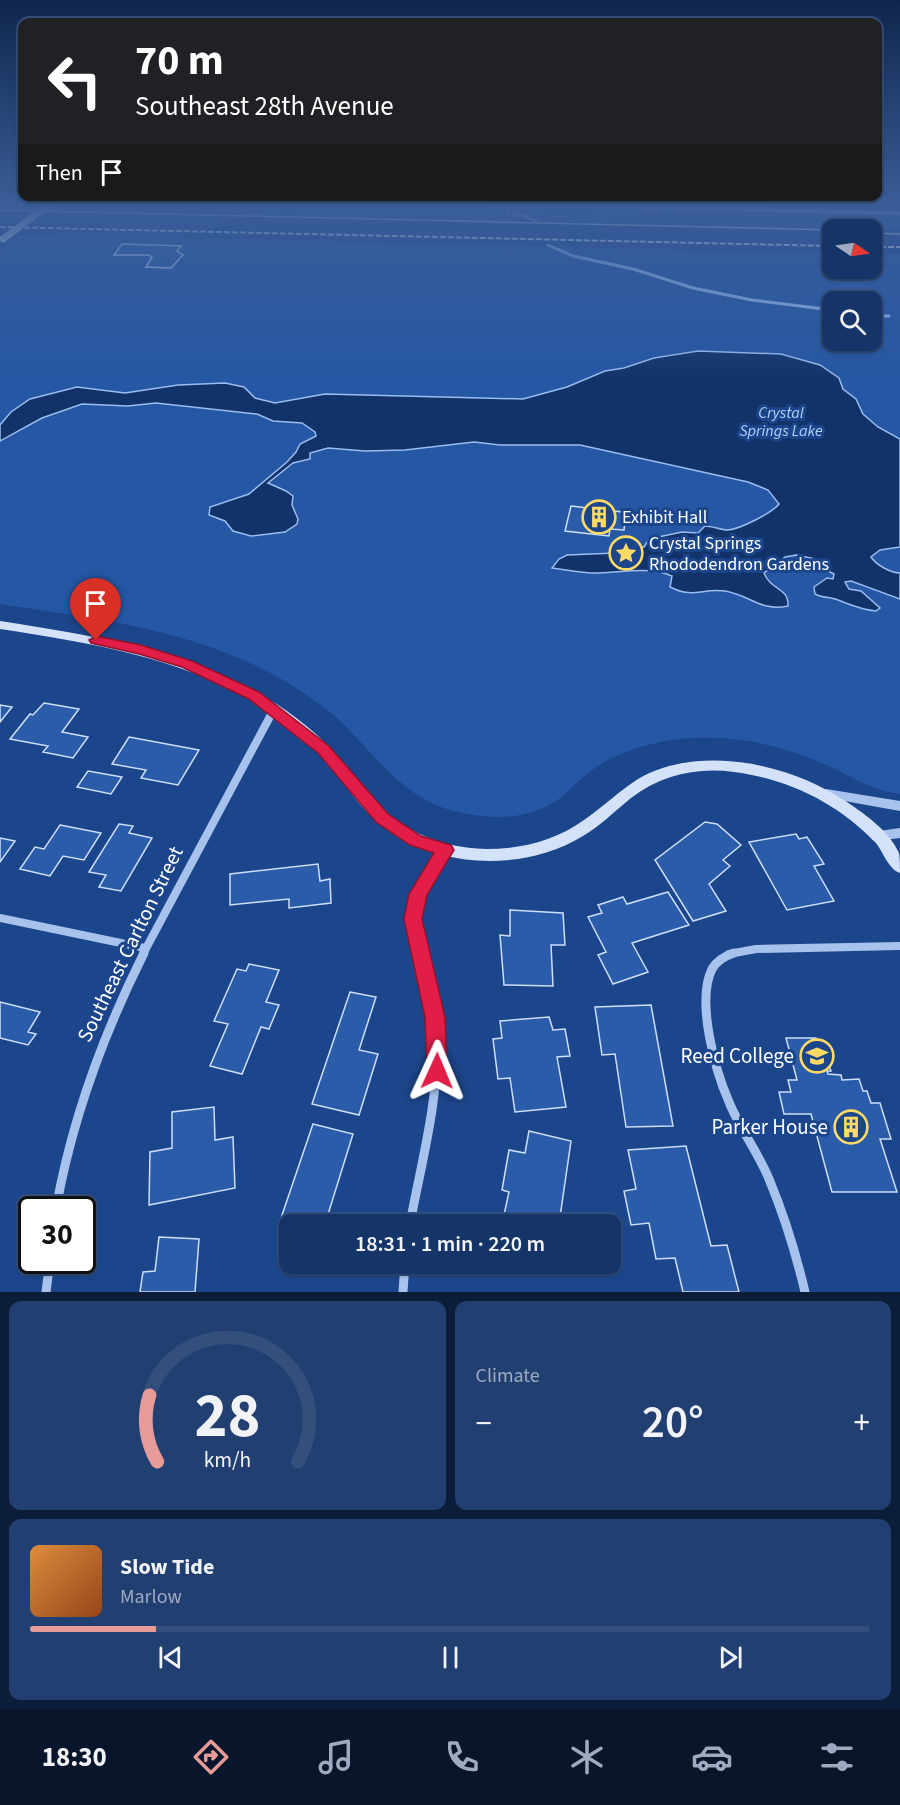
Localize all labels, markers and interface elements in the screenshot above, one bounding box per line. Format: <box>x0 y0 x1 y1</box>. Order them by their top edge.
text: 70 m <box>135 31 224 91</box>
icon: left <box>36 42 114 120</box>
text: Southeast 28th Avenue <box>135 87 394 126</box>
icon: arrive <box>95 156 128 189</box>
text: Then <box>36 157 83 189</box>
north arrow <box>822 219 882 279</box>
map controls <box>822 219 882 351</box>
button: search <box>822 291 882 351</box>
water label: Crystal Springs Lake <box>739 402 823 442</box>
building icon: Exhibit Hall <box>581 499 617 535</box>
place label: Exhibit Hall <box>622 505 707 530</box>
place label: Crystal Springs Rhododendron Gardens <box>649 531 829 577</box>
place icon: Crystal Springs Rhododendron Gardens <box>608 535 644 571</box>
pin <box>70 578 121 640</box>
icon: arrive <box>79 587 112 620</box>
street label: Southeast Carlton Street <box>69 841 191 1047</box>
school or university icon: Reed College <box>799 1038 835 1074</box>
position arrow <box>405 1039 469 1103</box>
place label: Reed College <box>681 1041 794 1071</box>
building icon: Parker House <box>833 1109 869 1145</box>
place label: Parker House <box>712 1112 828 1142</box>
speed limit sign: 30 <box>18 1196 96 1274</box>
text: 18:31 · 1 min · 220 m <box>355 1228 545 1260</box>
text: Climate <box>476 1362 540 1390</box>
text: 28 <box>194 1372 260 1461</box>
text: 20° <box>642 1391 704 1455</box>
text: − <box>476 1400 492 1447</box>
text: + <box>854 1400 870 1447</box>
text: km/h <box>203 1446 251 1477</box>
text: Slow Tide <box>120 1551 214 1583</box>
text: Marlow <box>120 1583 182 1611</box>
icon: previous <box>154 1641 187 1674</box>
icon: pause <box>434 1641 467 1674</box>
icon: next <box>714 1641 747 1674</box>
icon: directions <box>190 1736 232 1778</box>
icon: music <box>315 1736 357 1778</box>
icon: phone <box>441 1736 483 1778</box>
icon: climate <box>566 1736 608 1778</box>
icon: car <box>691 1736 733 1778</box>
icon: filters <box>816 1736 858 1778</box>
text: 18:30 <box>42 1738 107 1777</box>

